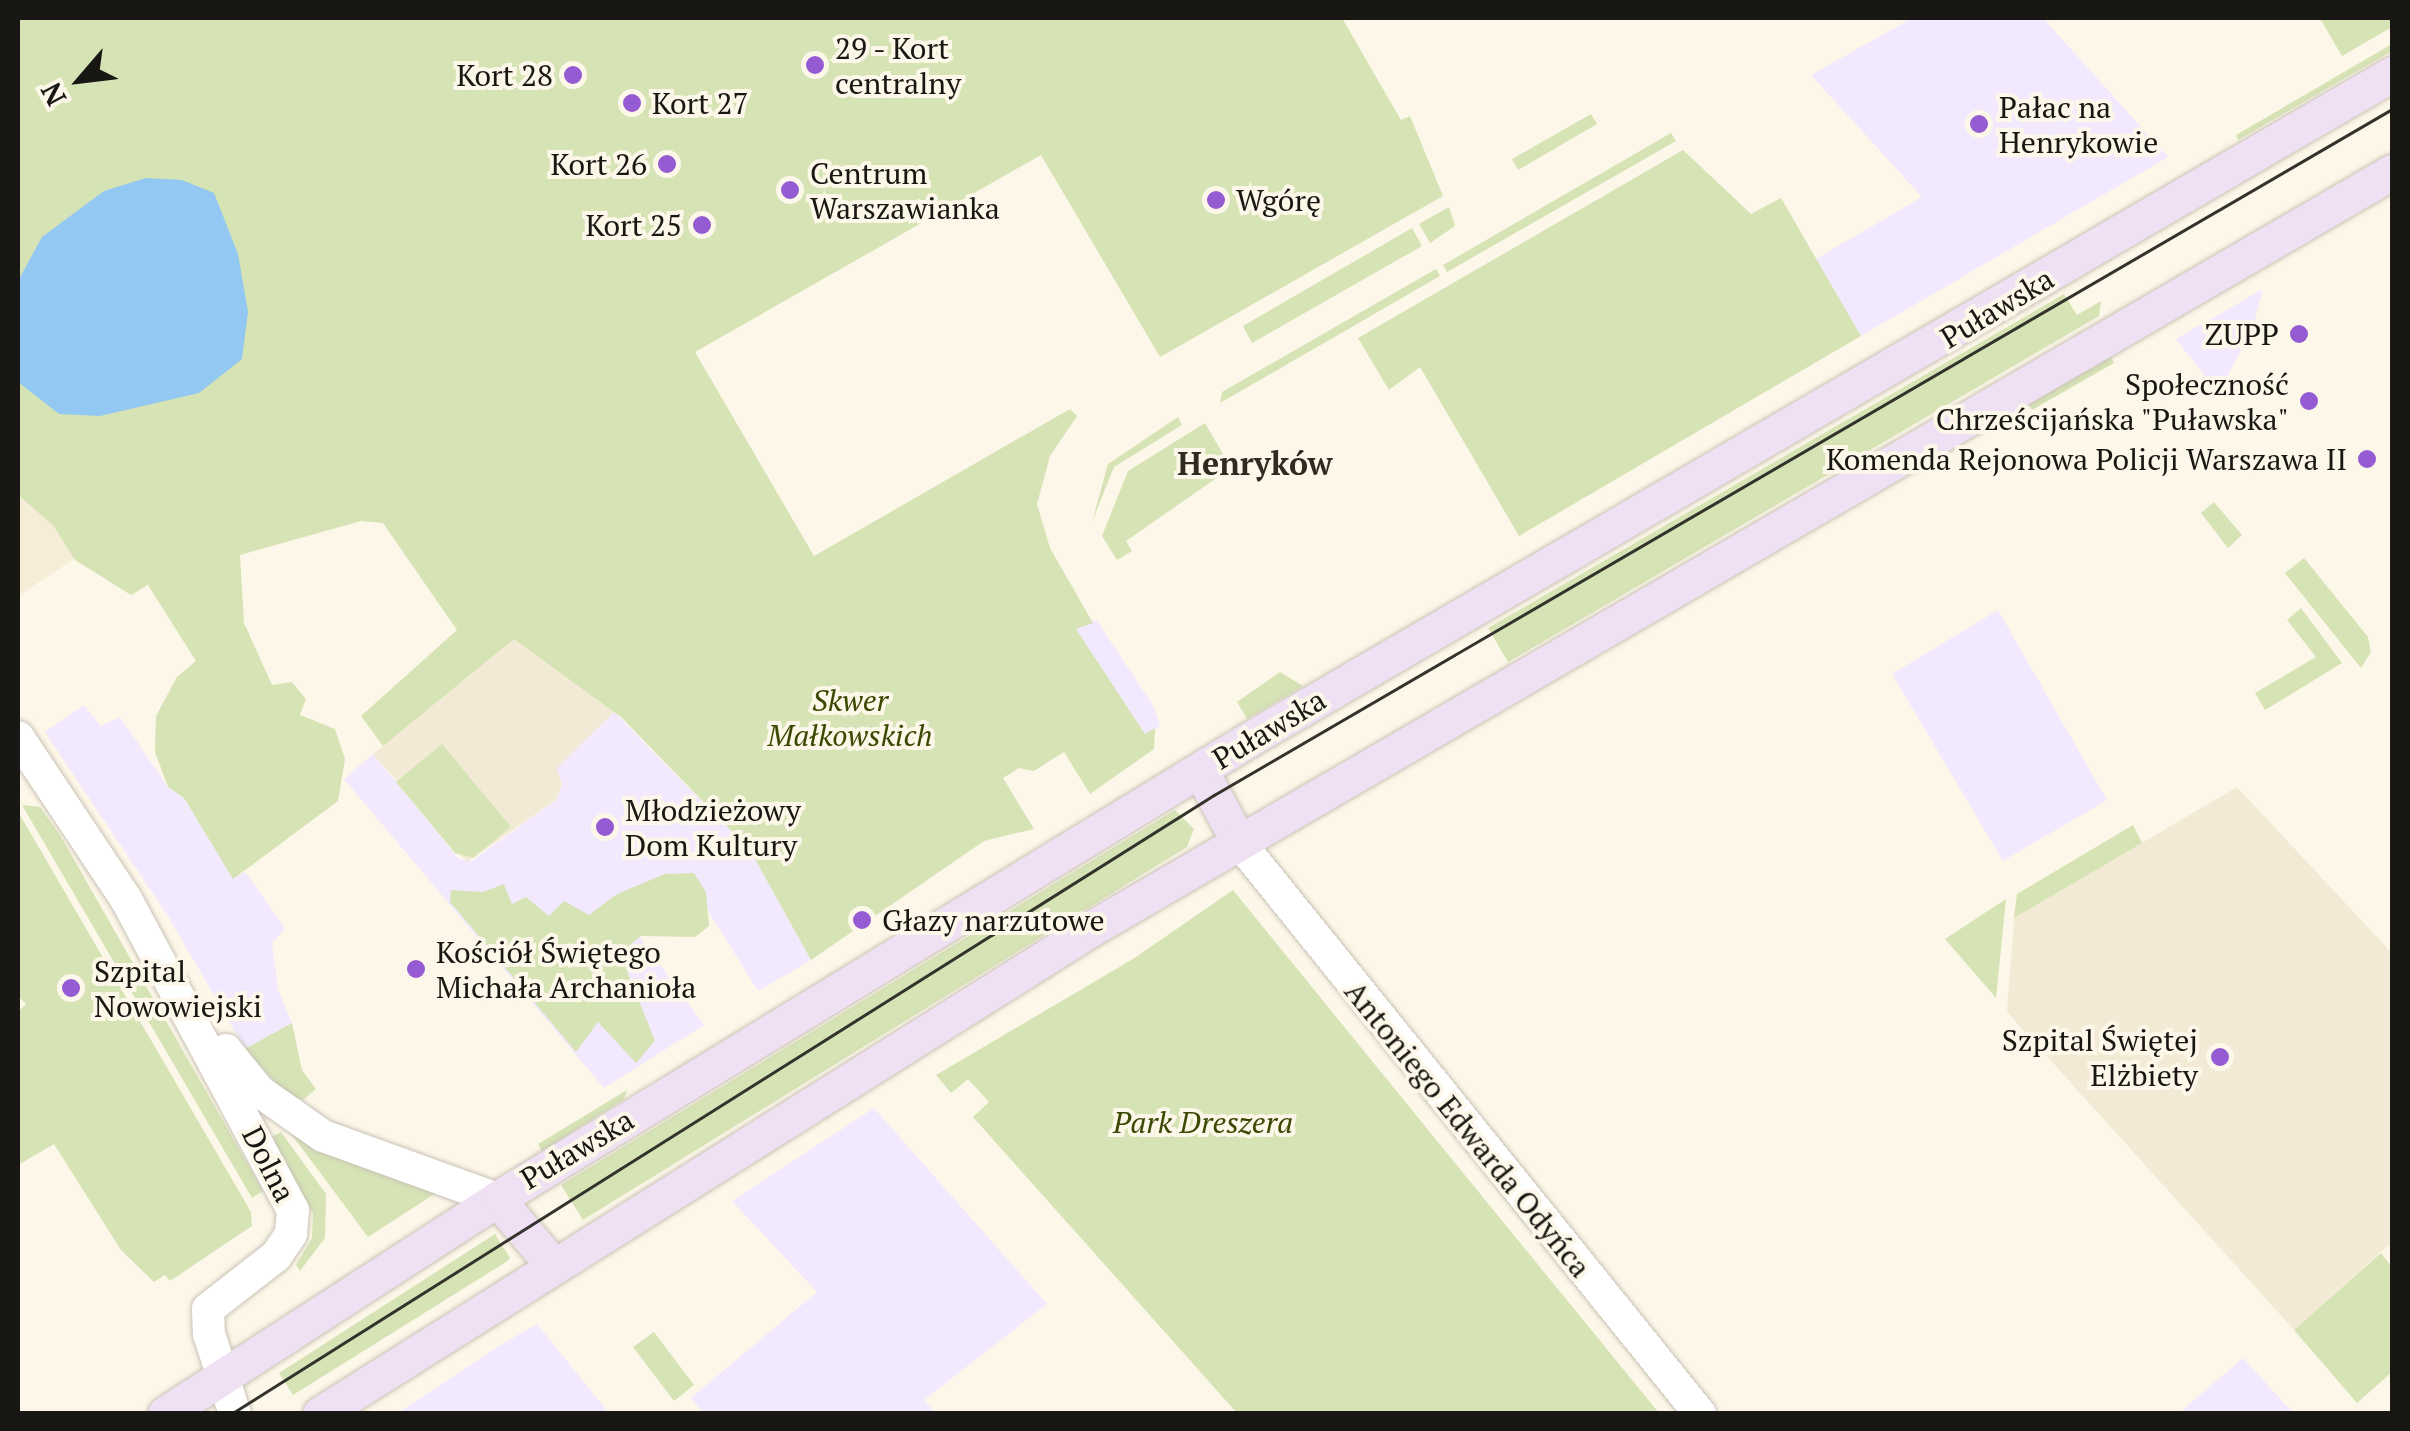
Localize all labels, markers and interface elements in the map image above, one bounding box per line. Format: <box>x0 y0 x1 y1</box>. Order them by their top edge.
north arrow <box>30 30 130 130</box>
place label: 29 - Kort centralny <box>835 30 961 100</box>
marker: 29 - Kort centralny <box>804 54 826 76</box>
place label: Kort 28 <box>457 57 553 93</box>
marker: Kort 28 <box>562 64 584 86</box>
text: N <box>32 76 74 112</box>
place label: Kort 27 <box>652 85 748 121</box>
place label: Pałac na Henrykowie <box>1999 89 2158 160</box>
marker: Kort 27 <box>621 92 643 114</box>
marker: Pałac na Henrykowie <box>1968 113 1990 135</box>
place label: Kort 26 <box>551 146 647 182</box>
marker: Kort 26 <box>656 153 678 175</box>
place label: Centrum Warszawianka <box>810 155 1000 226</box>
marker: Centrum Warszawianka <box>779 179 801 201</box>
place label: Wgórę <box>1236 182 1321 218</box>
marker: Wgórę <box>1205 189 1227 211</box>
place label: Kort 25 <box>586 207 682 243</box>
marker: Kort 25 <box>691 214 713 236</box>
street label: Puławska <box>1934 260 2060 356</box>
place label: ZUPP <box>2205 316 2279 352</box>
marker: ZUPP <box>2288 323 2310 345</box>
place label: Społeczność Chrześcijańska "Puławska" <box>1934 366 2289 436</box>
marker: Społeczność Chrześcijańska "Puławska" <box>2298 390 2320 412</box>
place label: Komenda Rejonowa Policji Warszawa II <box>1826 441 2347 477</box>
district label: Henryków <box>1177 444 1333 482</box>
marker: Komenda Rejonowa Policji Warszawa II <box>2356 448 2378 470</box>
street label: Puławska <box>1206 681 1332 777</box>
park label: Skwer Małkowskich <box>767 682 933 752</box>
place label: Młodzieżowy Dom Kultury <box>625 792 801 862</box>
marker: Młodzieżowy Dom Kultury <box>594 816 616 838</box>
place label: Głazy narzutowe <box>882 902 1105 938</box>
marker: Głazy narzutowe <box>851 909 873 931</box>
place label: Kościół Świętego Michała Archanioła <box>436 934 697 1004</box>
place label: Szpital Nowowiejski <box>94 953 262 1024</box>
marker: Kościół Świętego Michała Archanioła <box>405 958 427 980</box>
street label: Antoniego Edwarda Odyńca <box>1337 974 1599 1284</box>
marker: Szpital Nowowiejski <box>58 975 84 1001</box>
place label: Szpital Świętej Elżbiety <box>2002 1022 2198 1092</box>
marker: Szpital Świętej Elżbiety <box>2207 1044 2233 1070</box>
street label: Puławska <box>514 1101 640 1197</box>
park label: Park Dreszera <box>1113 1104 1293 1140</box>
street label: Dolna <box>235 1120 303 1208</box>

